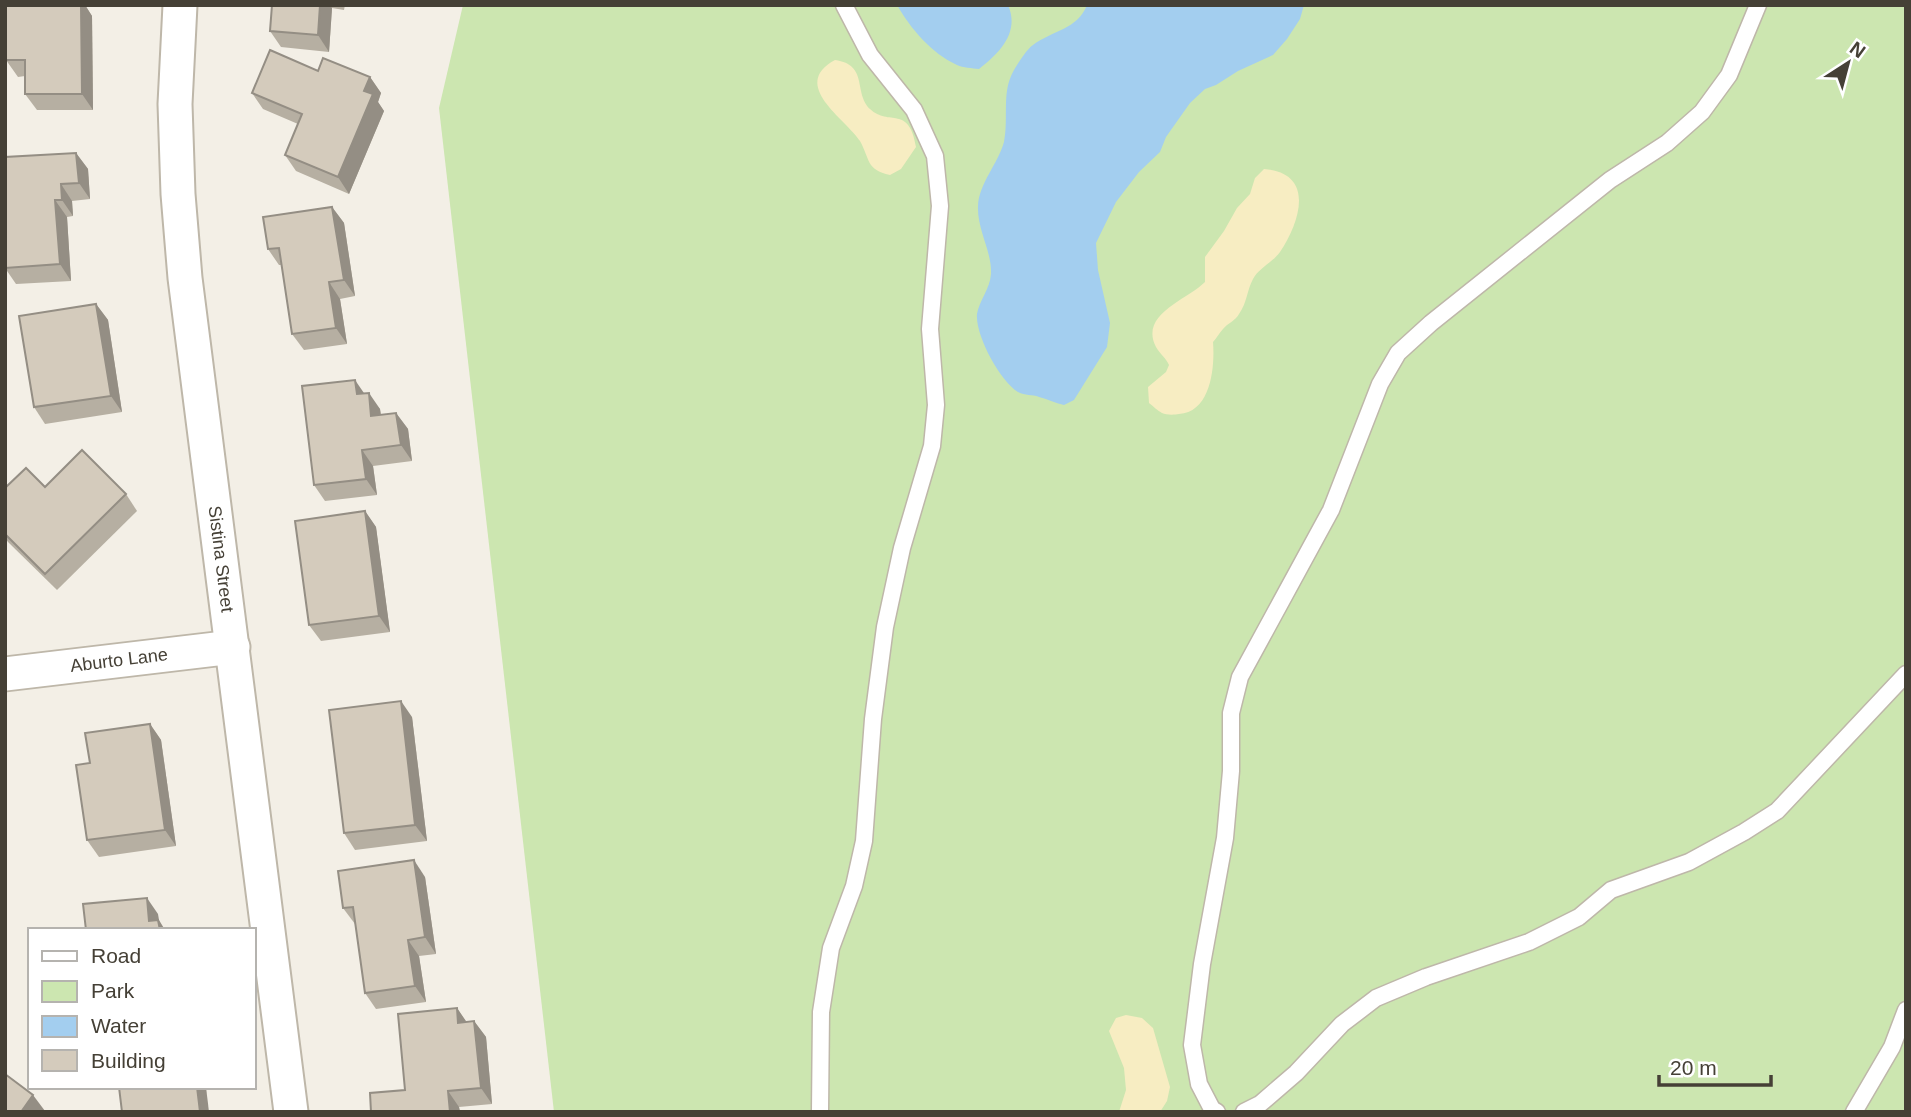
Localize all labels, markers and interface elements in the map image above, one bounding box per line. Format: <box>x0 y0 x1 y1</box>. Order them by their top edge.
north arrow <box>1813 28 1883 98</box>
text: N <box>1846 37 1869 62</box>
street label: Sistina Street <box>205 505 237 613</box>
street label: Aburto Lane <box>69 644 169 676</box>
legend <box>28 928 256 1089</box>
text: Road <box>91 944 141 967</box>
text: Park <box>91 979 135 1002</box>
text: Water <box>91 1014 146 1037</box>
scale bar <box>1659 1044 1771 1088</box>
text: Building <box>91 1049 166 1072</box>
text: 20 m <box>1670 1056 1717 1079</box>

